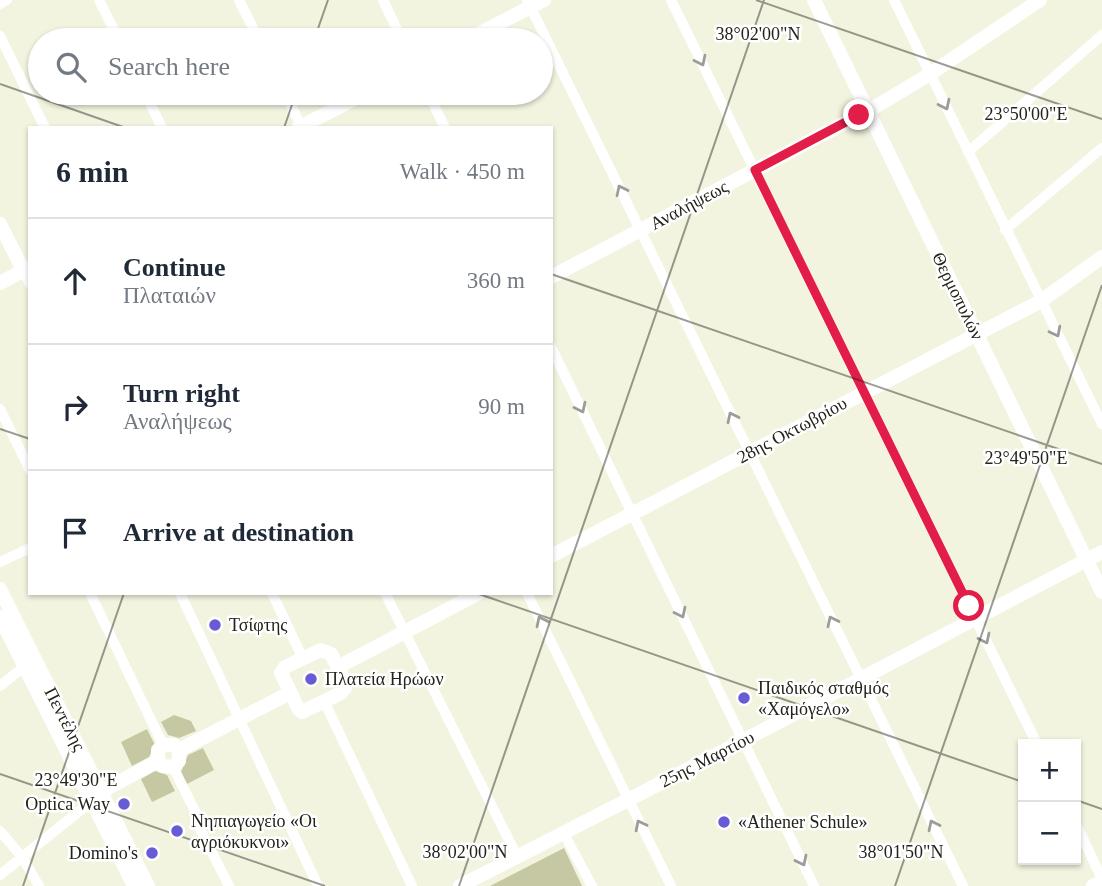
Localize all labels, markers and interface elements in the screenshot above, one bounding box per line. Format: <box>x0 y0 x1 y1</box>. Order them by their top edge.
text: 38°02'00"N <box>716 24 800 44</box>
search box <box>28 28 553 105</box>
icon: search <box>52 48 90 86</box>
text: Search here <box>108 52 230 81</box>
one-way arrow <box>693 54 707 66</box>
one-way arrow <box>937 98 951 110</box>
route end <box>843 99 874 130</box>
text: 23°50'00"E <box>985 104 1067 124</box>
text: 6 min <box>56 155 129 188</box>
text: Walk · 450 m <box>400 159 525 184</box>
street label: Αναλήψεως <box>647 176 731 234</box>
one-way arrow <box>615 185 629 197</box>
street label: Θερμοπυλών <box>928 249 988 343</box>
text: Continue <box>123 253 226 282</box>
icon: ahead <box>56 262 94 300</box>
text: 360 m <box>467 268 525 293</box>
text: Πλαταιών <box>123 283 216 308</box>
one-way arrow <box>1047 325 1061 337</box>
text: Turn right <box>123 379 240 408</box>
icon: right <box>56 388 94 426</box>
street label: 28ης Οκτωβρίου <box>734 393 850 467</box>
text: 90 m <box>478 394 525 419</box>
one-way arrow <box>573 401 587 413</box>
text: Αναλήψεως <box>123 409 232 434</box>
one-way arrow <box>726 412 740 424</box>
text: 23°49'50"E <box>985 448 1067 468</box>
icon: arrive <box>56 514 94 552</box>
text: Arrive at destination <box>123 518 354 547</box>
route start <box>953 590 984 621</box>
one-way arrow <box>672 605 686 618</box>
place label: Τσίφτης <box>229 615 287 635</box>
one-way arrow <box>535 616 549 628</box>
one-way arrow <box>827 616 841 628</box>
marker: Τσίφτης <box>207 617 223 633</box>
one-way arrow <box>977 632 991 644</box>
place label: Πλατεία Ηρώων <box>325 669 444 689</box>
marker: Πλατεία Ηρώων <box>303 671 319 687</box>
place label: Παιδικός σταθμός «Χαμόγελο» <box>758 678 889 719</box>
street label: Πεντέλης <box>41 684 89 754</box>
marker: Παιδικός σταθμός «Χαμόγελο» <box>736 690 752 706</box>
street label: 25ης Μαρτίου <box>656 727 758 791</box>
map controls <box>1018 739 1081 865</box>
button: + <box>1018 739 1081 802</box>
text: 23°49'30"E <box>35 770 117 790</box>
place label: Optica Way <box>25 794 110 814</box>
marker: Optica Way <box>116 796 132 812</box>
button: − <box>1018 802 1081 865</box>
place label: Νηπιαγωγείο «Οι αγριόκυκνοι» <box>191 811 317 852</box>
place label: «Athener Schule» <box>738 812 867 832</box>
marker: «Athener Schule» <box>716 814 732 830</box>
one-way arrow <box>635 820 649 832</box>
one-way arrow <box>927 820 941 832</box>
marker: Νηπιαγωγείο «Οι αγριόκυκνοι» <box>169 823 185 839</box>
text: 38°02'00"N <box>423 842 507 862</box>
text: 38°01'50"N <box>859 842 943 862</box>
place label: Domino's <box>69 843 138 863</box>
marker: Domino's <box>144 845 160 861</box>
one-way arrow <box>793 854 807 866</box>

